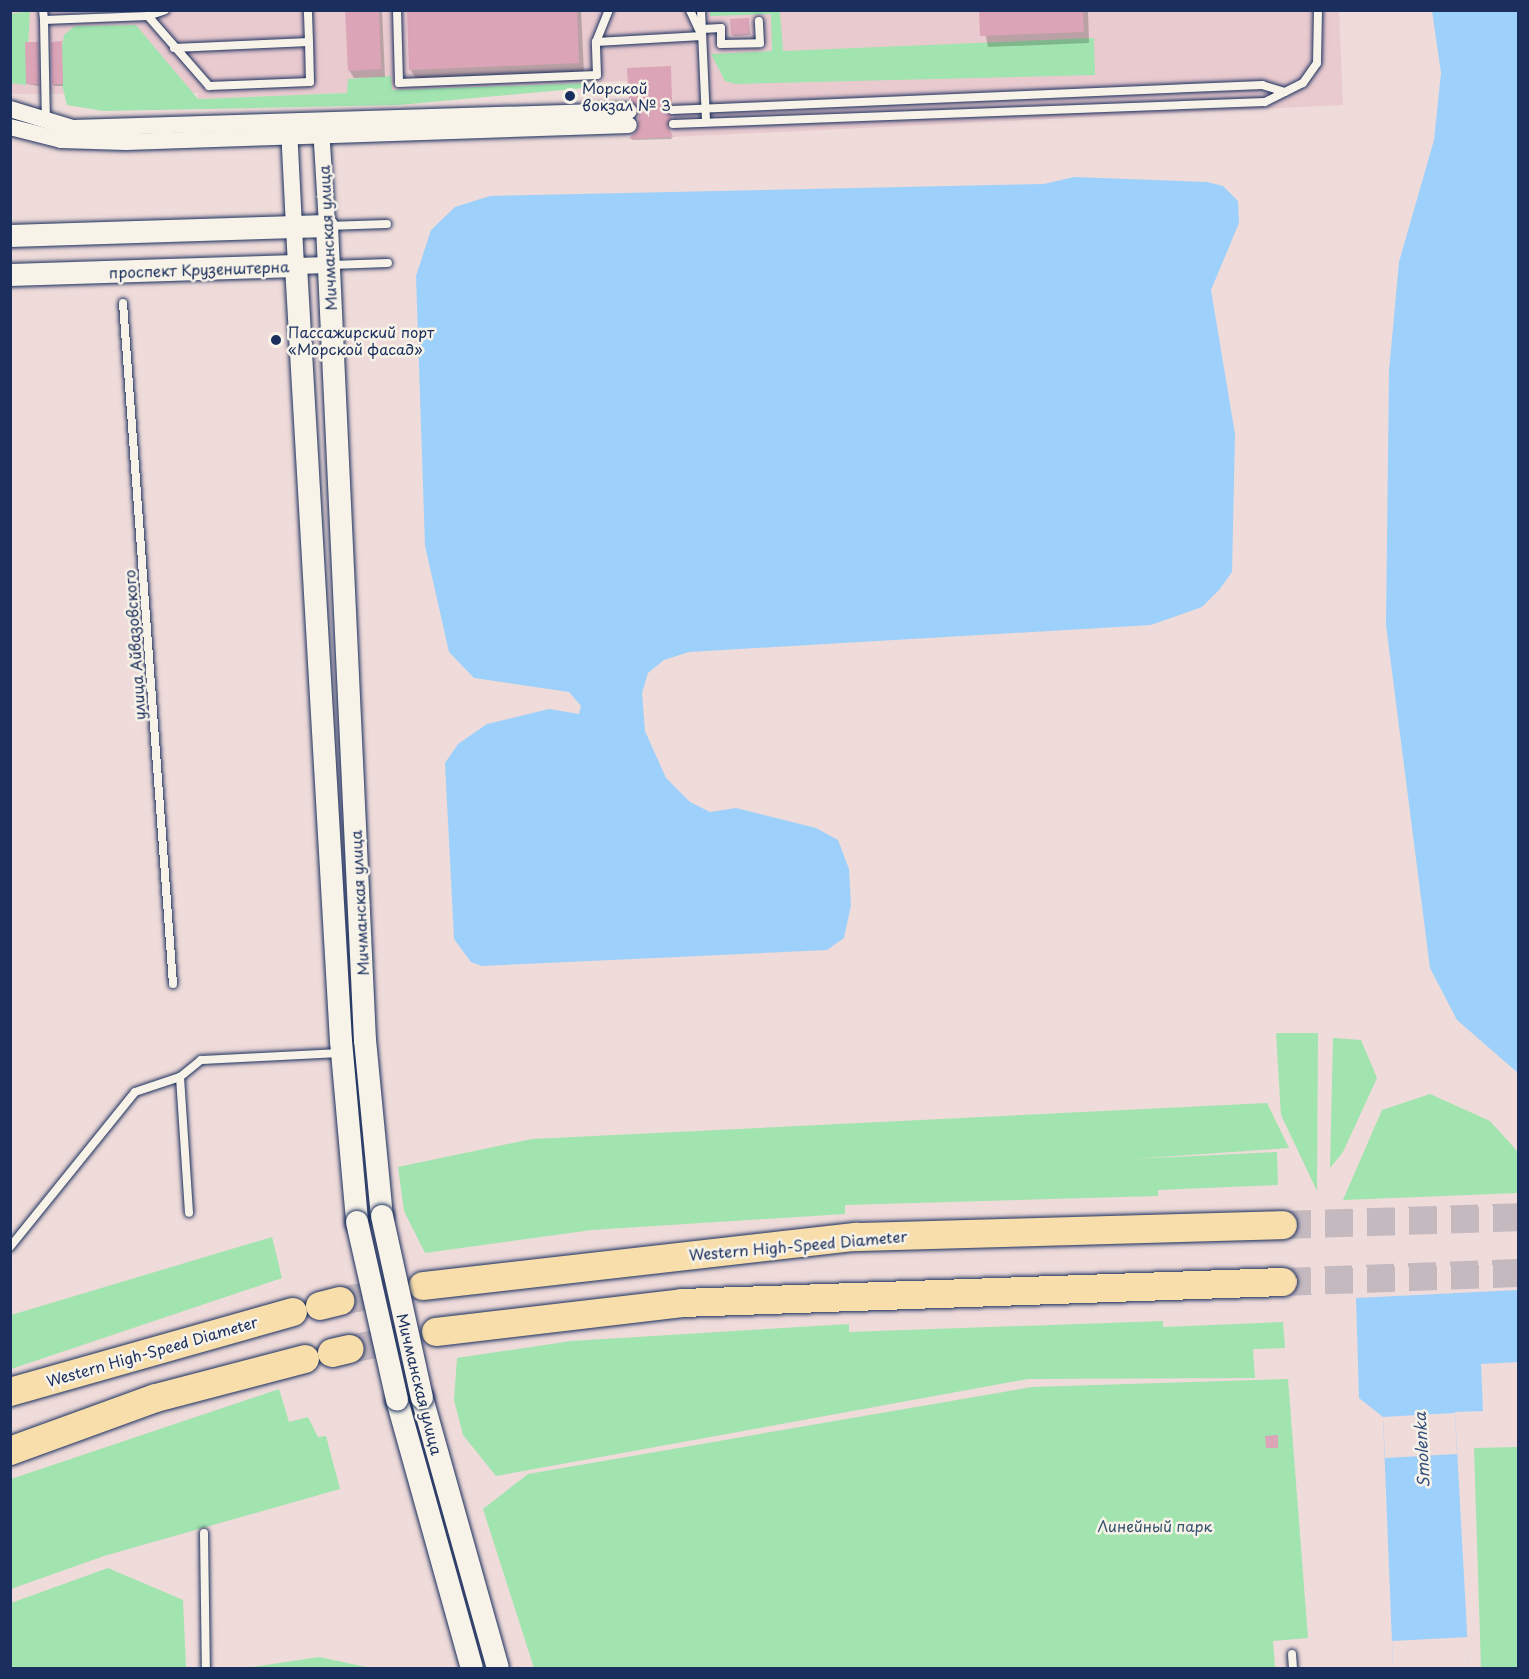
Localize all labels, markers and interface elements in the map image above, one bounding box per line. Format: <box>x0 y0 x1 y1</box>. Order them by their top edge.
place label: Морской вокзал № 3 <box>582 78 672 113</box>
marker: Морской вокзал № 3 <box>563 89 577 103</box>
street label: Мичманская улица <box>314 164 340 312</box>
street label: проспект Крузенштерна <box>108 257 290 281</box>
place label: Пассажирский порт «Морской фасад» <box>288 322 435 357</box>
marker: Пассажирский порт «Морской фасад» <box>269 333 283 347</box>
street label: улица Айвазовского <box>120 569 148 721</box>
street label: Мичманская улица <box>346 829 372 977</box>
street label: Western High-Speed Diameter <box>688 1226 908 1264</box>
street label: Мичманская улица <box>394 1311 446 1457</box>
street label: Western High-Speed Diameter <box>44 1312 260 1390</box>
water label: Smolenka <box>1409 1412 1433 1488</box>
park label: Линейный парк <box>1097 1517 1213 1535</box>

